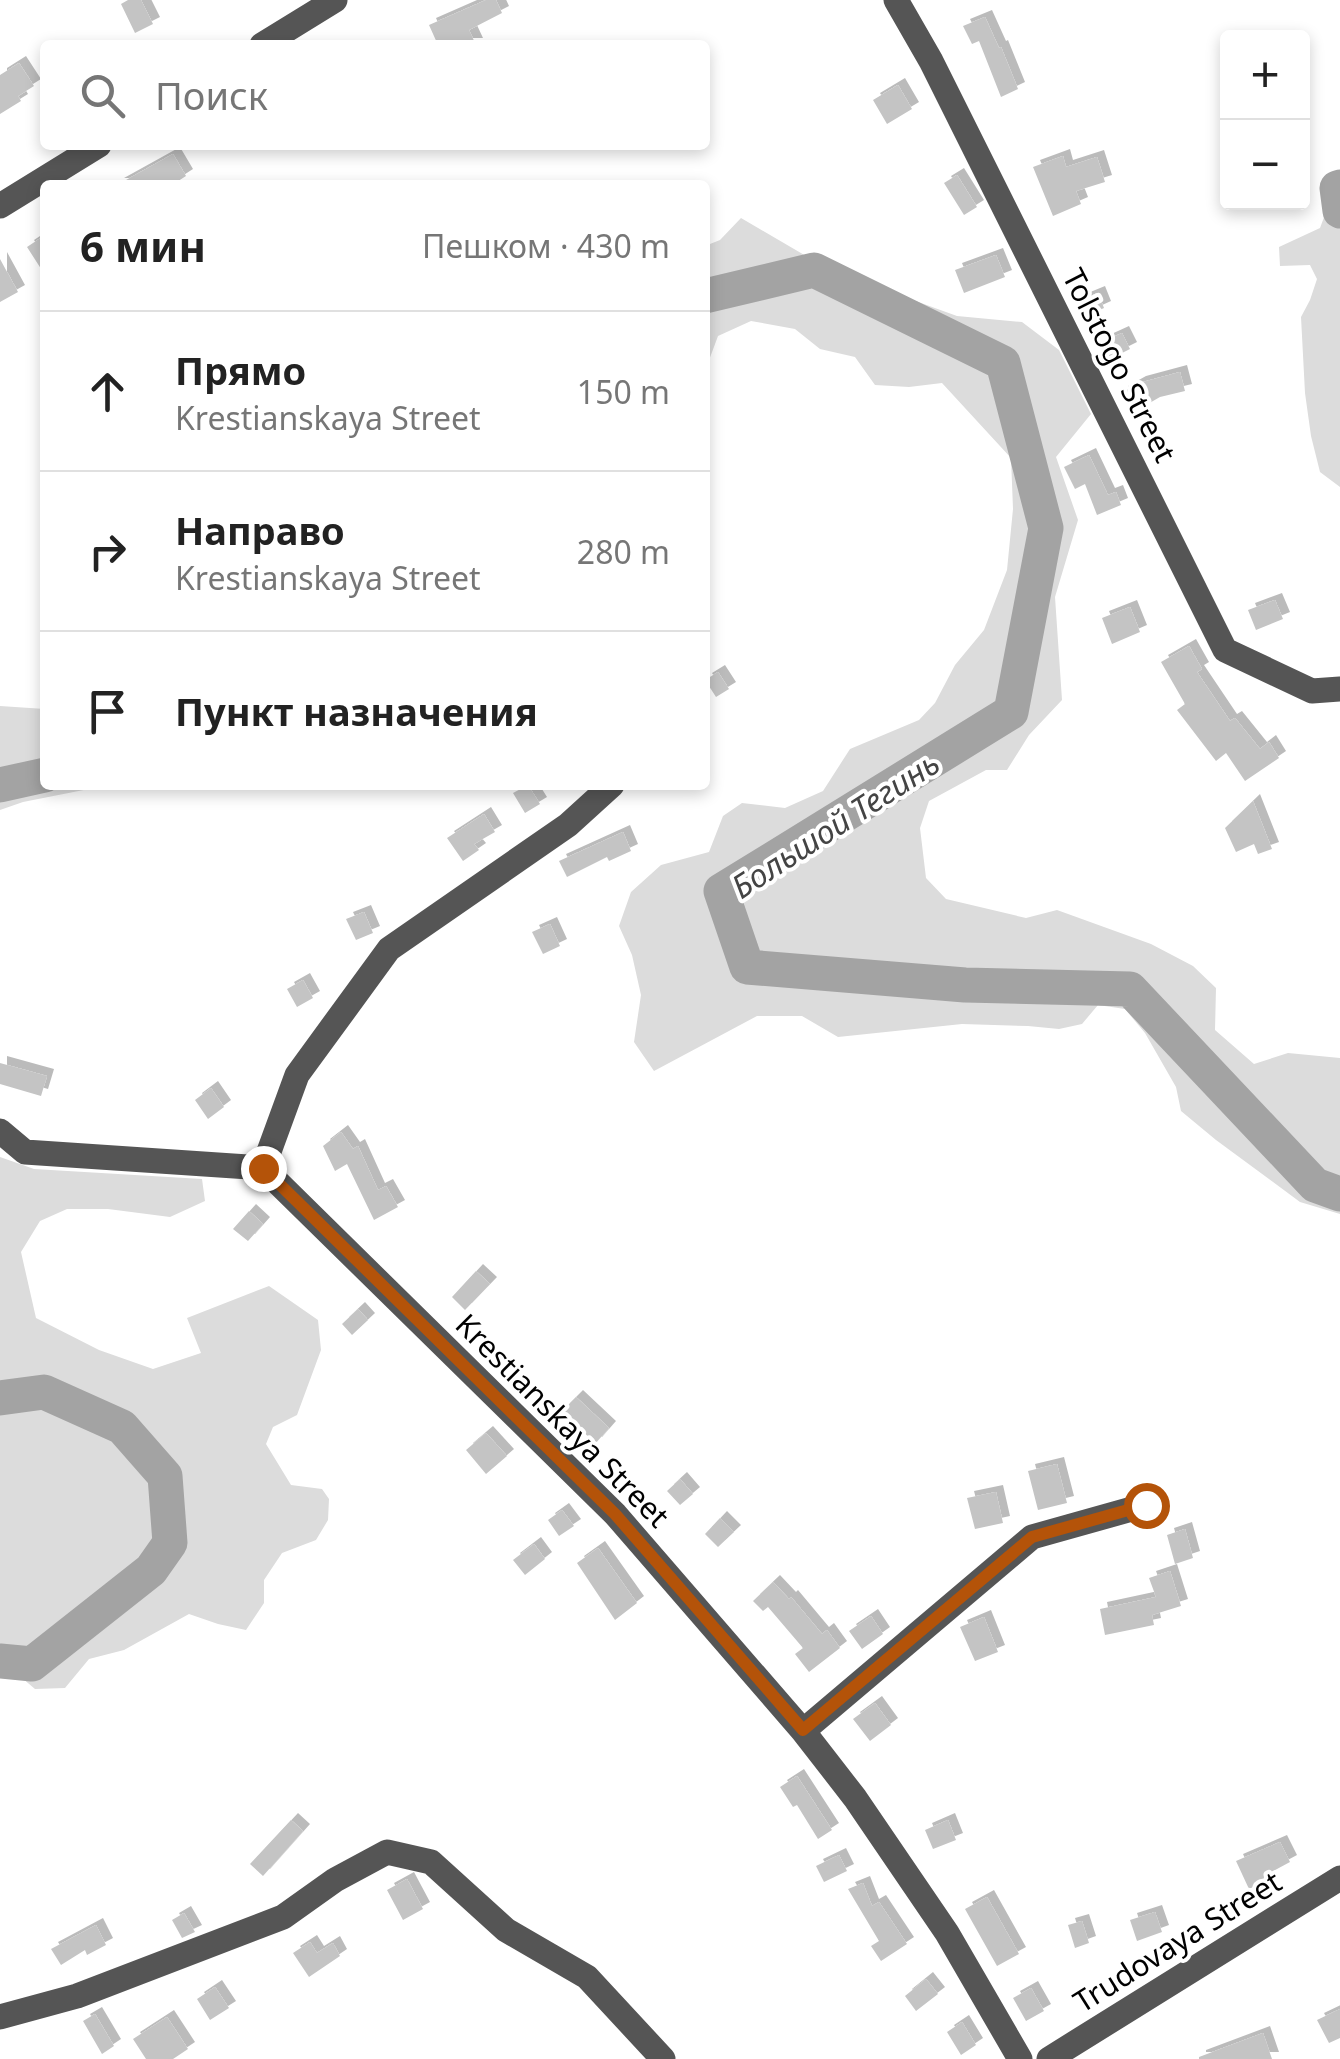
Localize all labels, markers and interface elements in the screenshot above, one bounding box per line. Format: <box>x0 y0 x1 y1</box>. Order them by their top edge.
map controls <box>1220 30 1310 210</box>
button: + <box>1220 30 1310 120</box>
search box <box>40 40 710 150</box>
icon: search <box>75 68 130 123</box>
text: Поиск <box>155 69 268 121</box>
button: − <box>1220 120 1310 210</box>
text: 6 мин <box>80 217 206 274</box>
text: Пешком · 430 m <box>422 224 670 267</box>
street label: Tolstogo Street <box>1054 261 1186 469</box>
text: Прямо <box>175 344 306 396</box>
icon: ahead <box>80 364 135 419</box>
text: 150 m <box>577 370 670 413</box>
text: Krestianskaya Street <box>175 396 481 439</box>
text: Направо <box>175 504 345 556</box>
icon: right <box>80 524 135 579</box>
text: 280 m <box>577 530 670 573</box>
text: Krestianskaya Street <box>175 556 481 599</box>
icon: arrive <box>80 684 135 739</box>
text: Пункт назначения <box>175 685 538 737</box>
water label: Большой Тегинь <box>723 741 947 907</box>
route end <box>241 1146 287 1192</box>
street label: Krestianskaya Street <box>447 1304 679 1536</box>
route start <box>1124 1483 1170 1529</box>
street label: Trudovaya Street <box>1065 1861 1289 2021</box>

